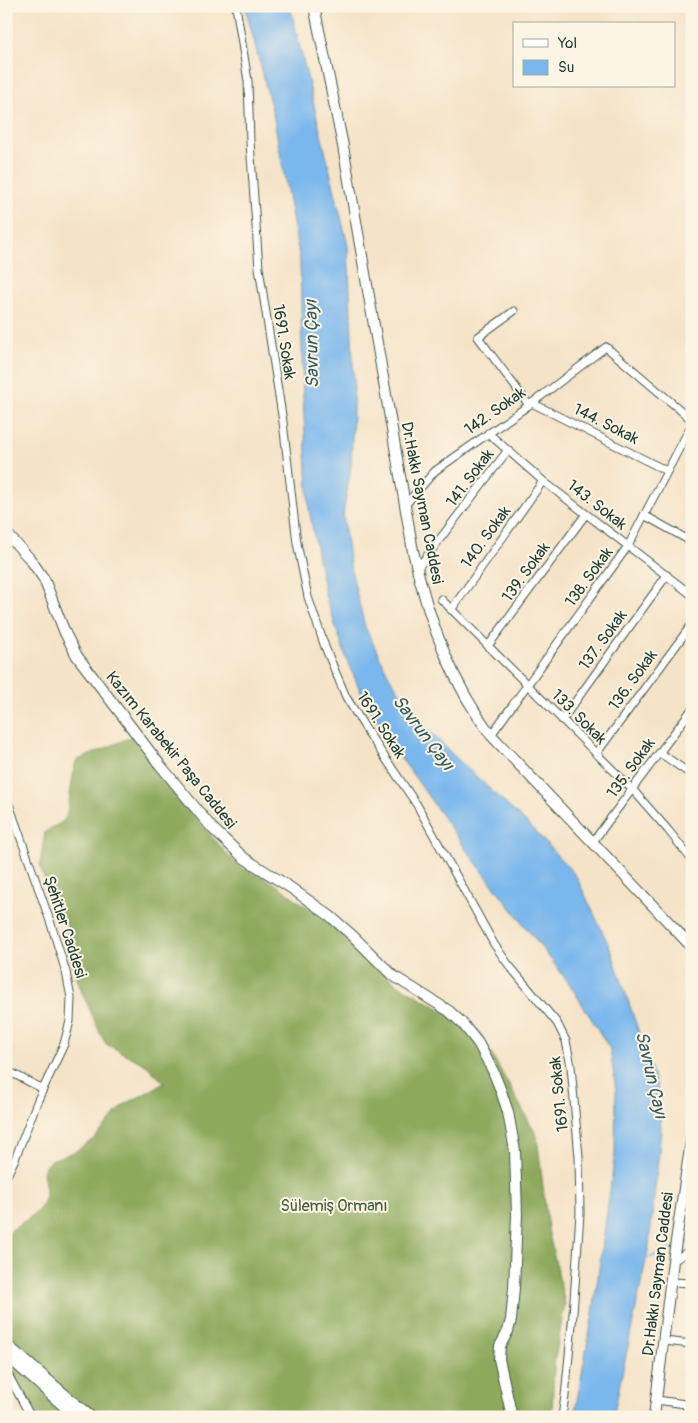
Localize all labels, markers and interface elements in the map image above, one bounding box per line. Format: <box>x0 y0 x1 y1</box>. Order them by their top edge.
legend <box>513 22 676 88</box>
text: Yol <box>557 34 577 53</box>
text: Su <box>558 58 574 77</box>
water label: Savrun Çayı <box>300 298 324 389</box>
street label: 1691. Sokak <box>268 303 300 381</box>
street label: 142. Sokak <box>461 383 530 439</box>
street label: 144. Sokak <box>570 399 642 449</box>
street label: Dr.Hakkı Sayman Caddesi <box>396 420 448 586</box>
street label: 141. Sokak <box>442 445 498 511</box>
street label: 143. Sokak <box>563 476 631 535</box>
street label: 140. Sokak <box>457 502 515 572</box>
street label: 139. Sokak <box>498 538 555 606</box>
street label: 138. Sokak <box>561 543 618 611</box>
street label: 137. Sokak <box>575 606 632 674</box>
street label: 136. Sokak <box>604 645 662 714</box>
street label: Kazım Karabekir Paşa Caddesi <box>101 667 241 833</box>
street label: 133. Sokak <box>547 685 611 749</box>
street label: 1691. Sokak <box>352 688 410 762</box>
water label: Savrun Çayı <box>387 691 460 776</box>
street label: 135. Sokak <box>602 734 660 802</box>
street label: Şehitler Caddesi <box>39 873 91 981</box>
water label: Savrun Çayı <box>630 1029 672 1122</box>
street label: 1691. Sokak <box>545 1055 573 1133</box>
street label: Dr.Hakkı Sayman Caddesi <box>638 1191 678 1357</box>
park label: Sülemiş Ormanı <box>280 1196 388 1216</box>

